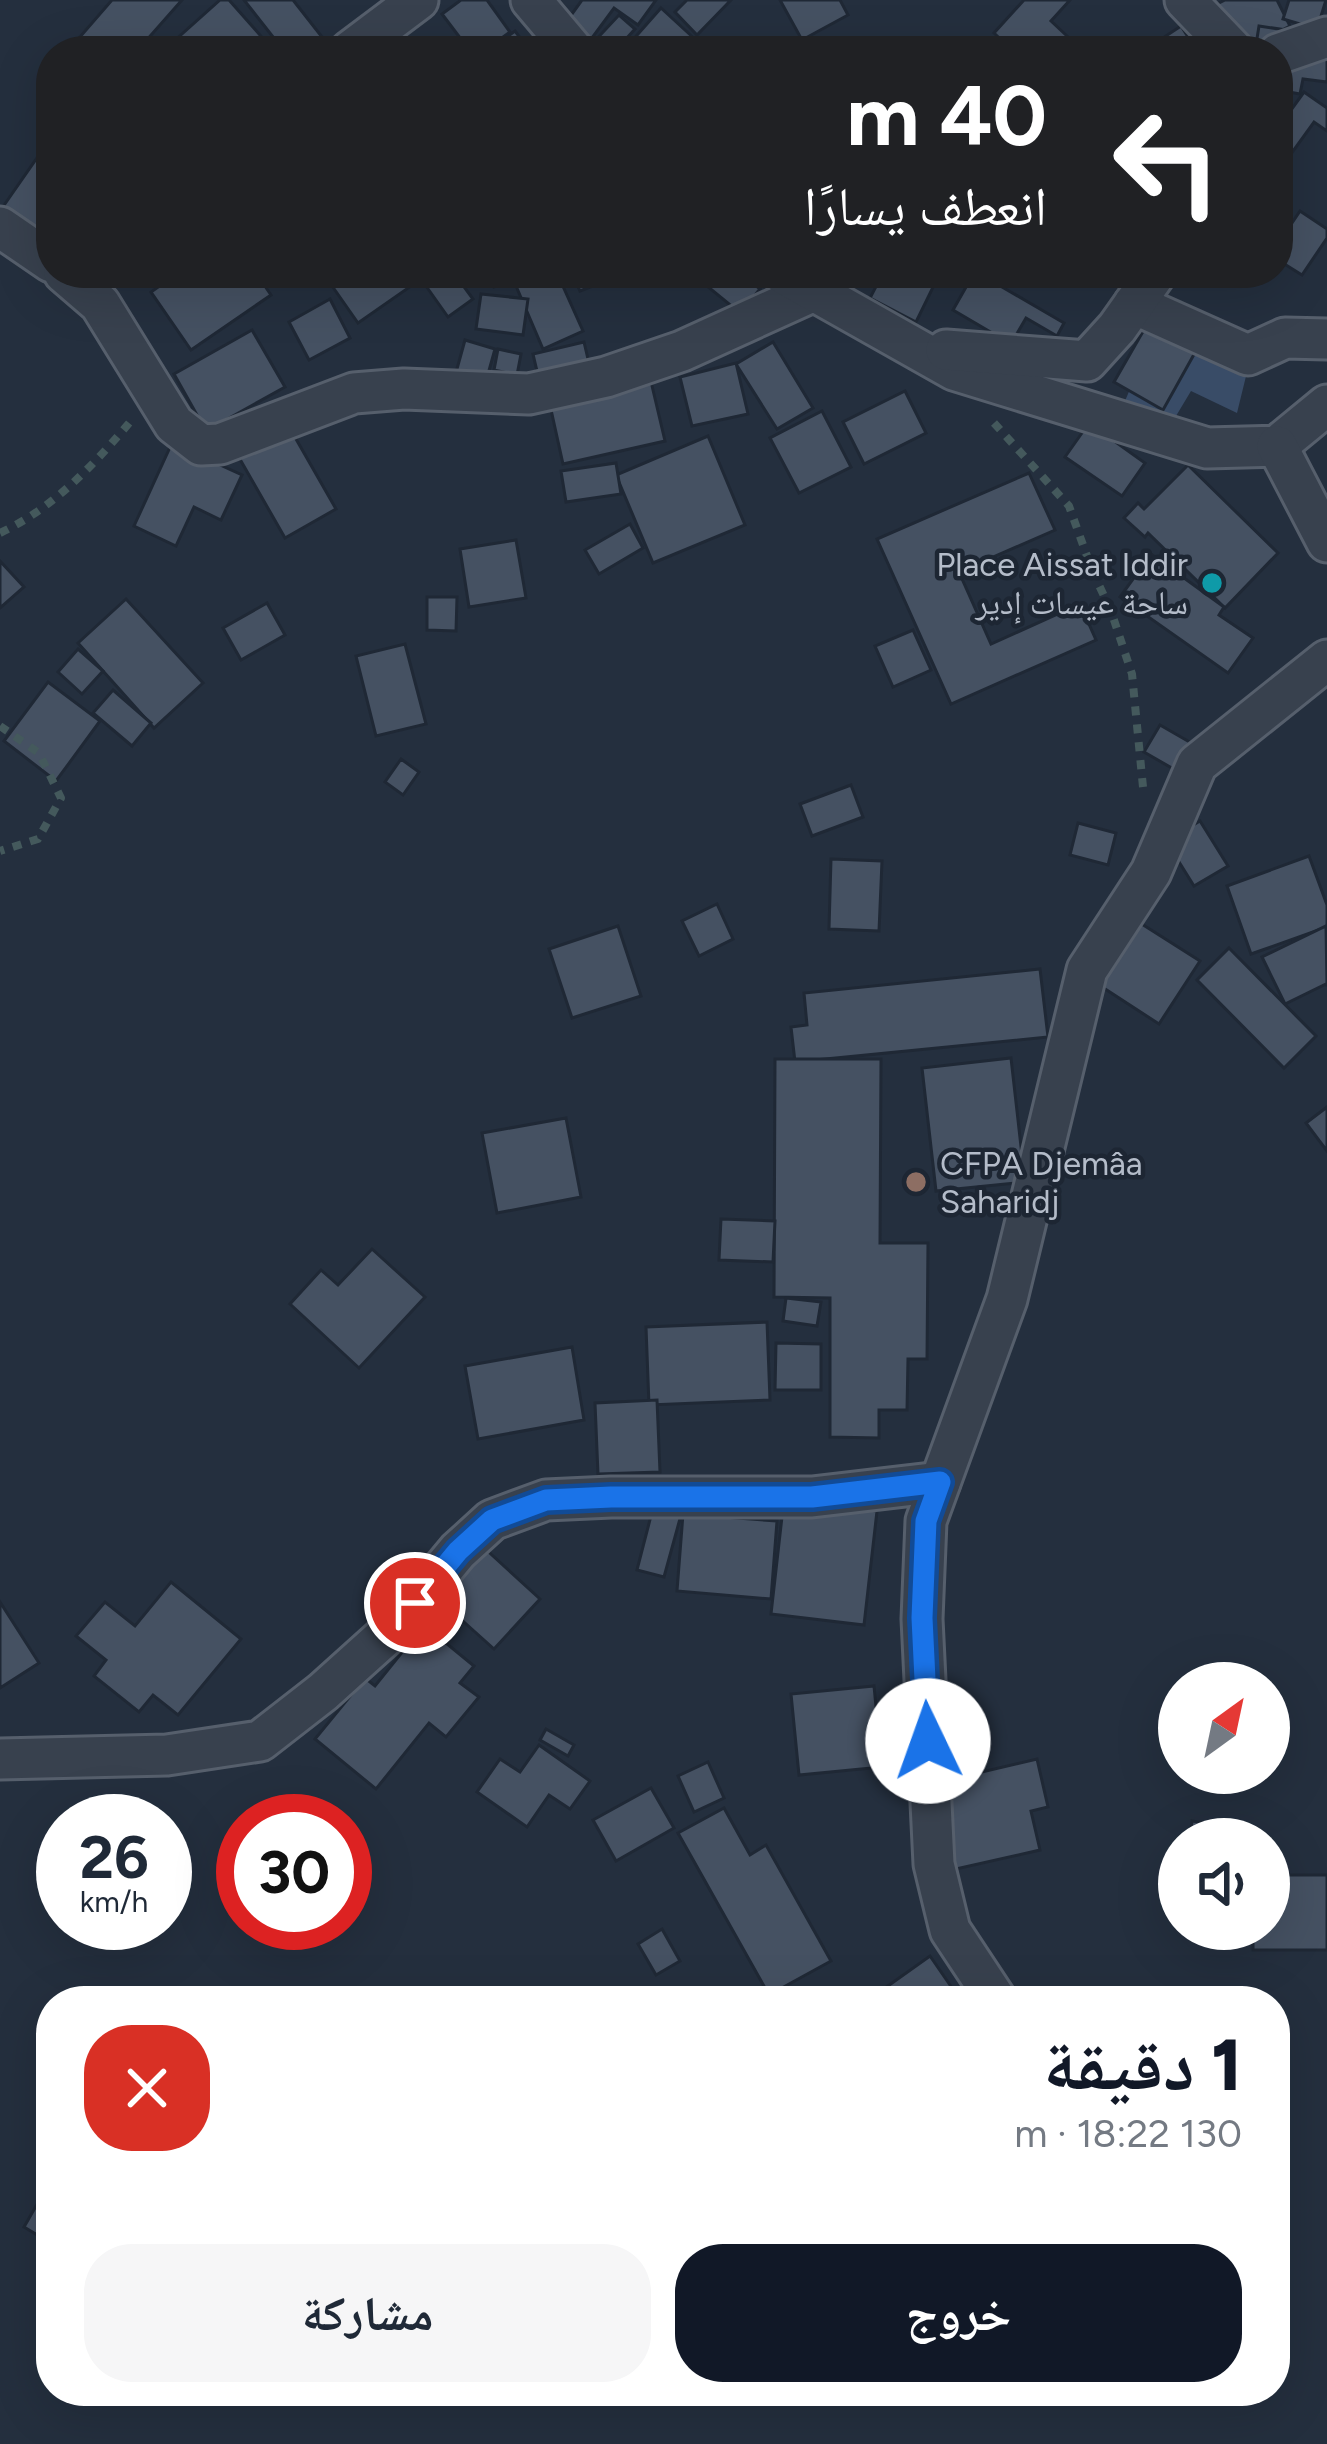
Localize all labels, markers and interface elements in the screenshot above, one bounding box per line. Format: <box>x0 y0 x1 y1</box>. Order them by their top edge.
text: 40 m <box>846 65 1047 166</box>
icon: left <box>1089 84 1245 240</box>
text: انعطف يسارًا <box>804 174 1047 239</box>
place label: Place Aissat Iddir ساحة عيسات إدير <box>936 545 1188 625</box>
marker: Place Aissat Iddir ساحة عيسات إدير <box>1199 570 1225 596</box>
place label: CFPA Djemâa Saharidj <box>940 1144 1143 1221</box>
marker: CFPA Djemâa Saharidj <box>903 1169 929 1195</box>
pin <box>364 1552 466 1654</box>
icon: arrive <box>382 1570 448 1636</box>
north arrow <box>1158 1662 1290 1794</box>
map controls <box>1158 1662 1290 1950</box>
position arrow <box>865 1678 991 1804</box>
speed limit sign: 30 <box>216 1794 372 1950</box>
button: sound <box>1158 1818 1290 1950</box>
text: 26 <box>79 1821 149 1893</box>
text: km/h <box>80 1883 148 1920</box>
text: 1 دقيقة <box>1043 2022 1242 2108</box>
button: close <box>84 2025 210 2151</box>
text: 130 m · 18:22 <box>1014 2110 1242 2157</box>
button: مشاركة <box>84 2244 651 2382</box>
button: خروج <box>675 2244 1242 2382</box>

